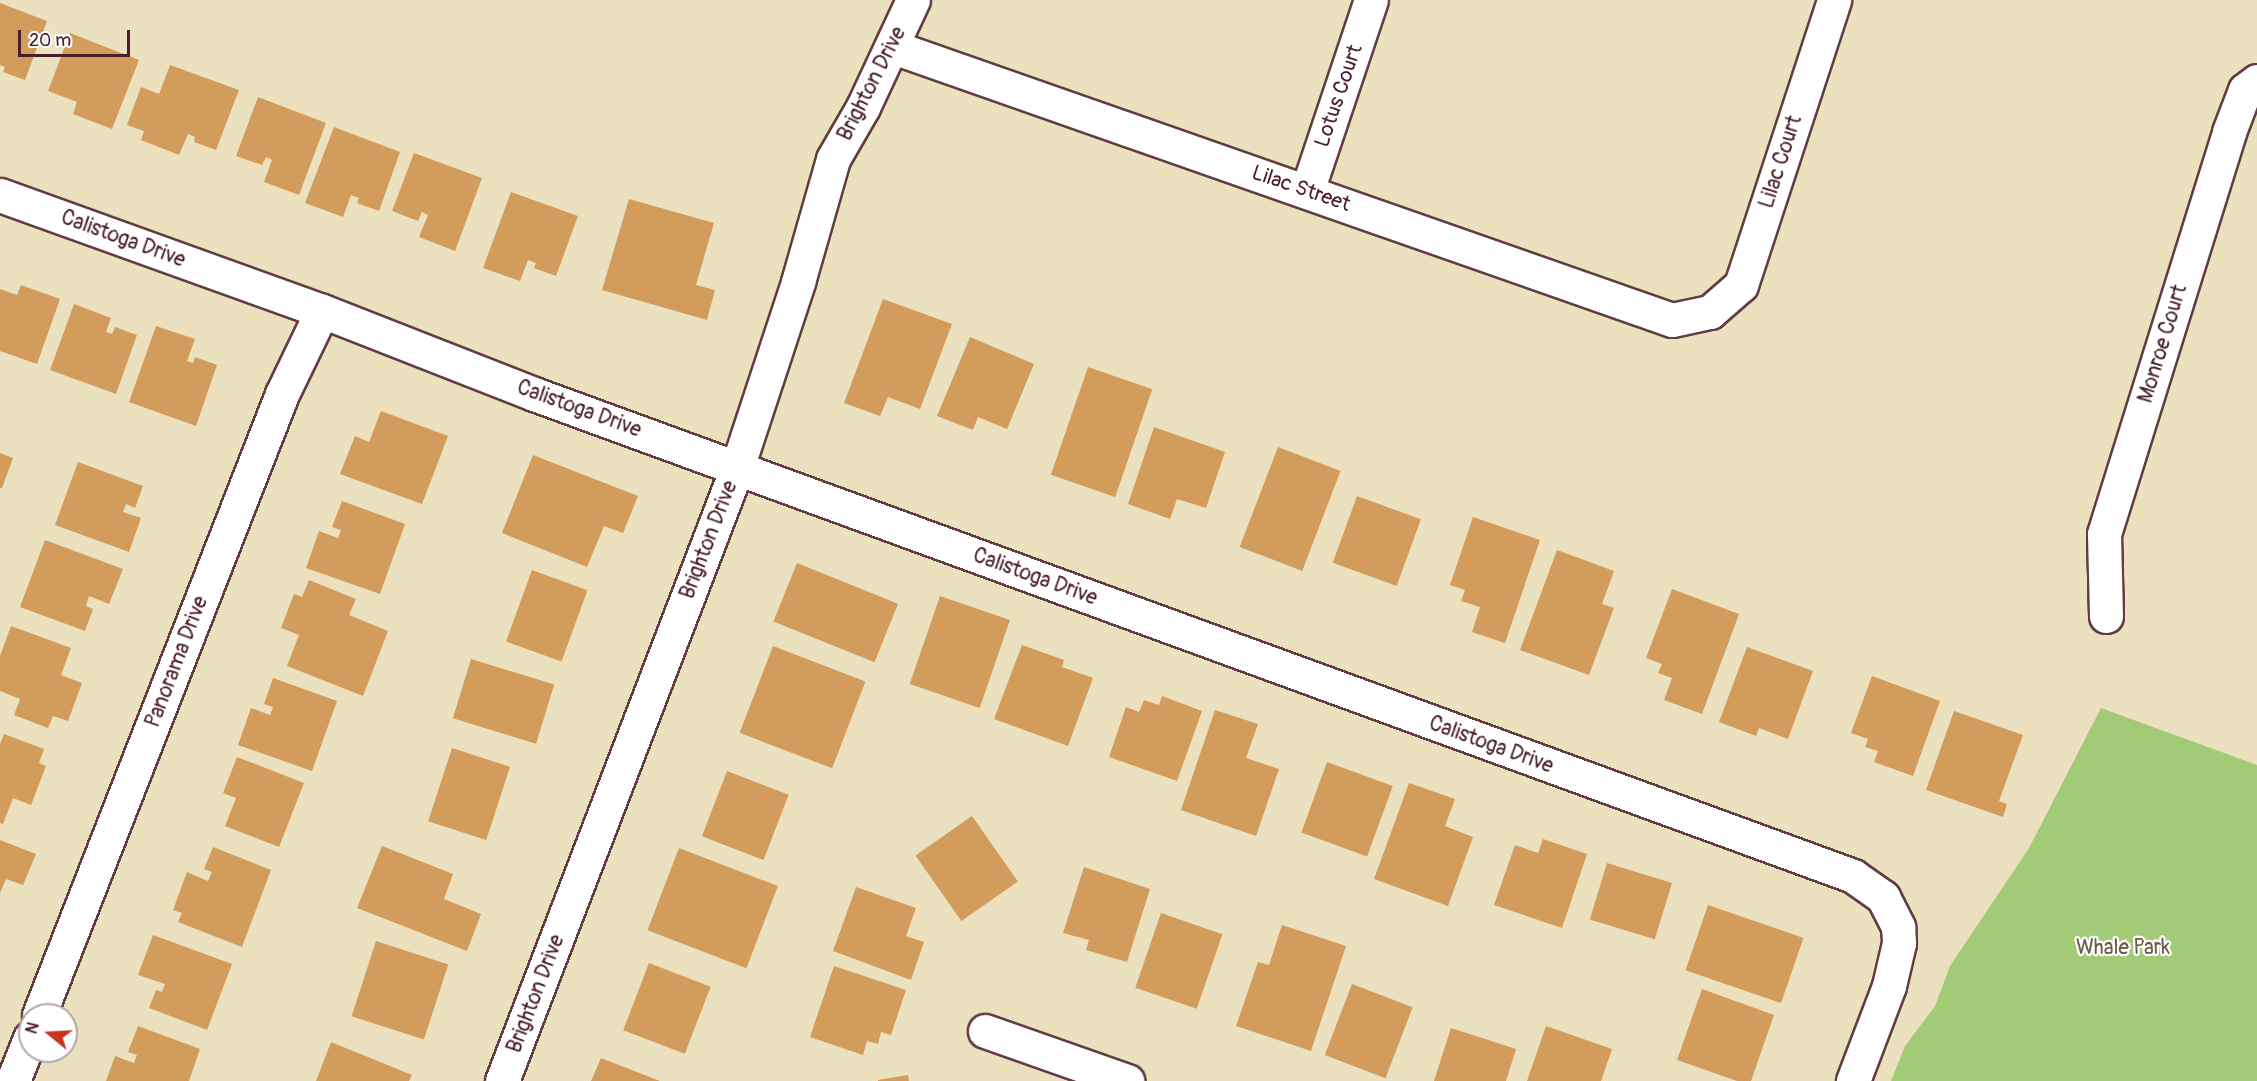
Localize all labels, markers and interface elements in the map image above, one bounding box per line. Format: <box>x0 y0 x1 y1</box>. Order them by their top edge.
scale bar <box>21 18 134 56</box>
street label: Brighton Drive <box>833 23 911 145</box>
text: 20 m <box>29 29 71 52</box>
street label: Lotus Court <box>1310 41 1368 151</box>
street label: Lilac Court <box>1754 112 1808 212</box>
street label: Lilac Street <box>1248 160 1354 218</box>
street label: Calistoga Drive <box>57 205 189 273</box>
street label: Monroe Court <box>2133 282 2193 406</box>
street label: Calistoga Drive <box>513 375 645 443</box>
street label: Brighton Drive <box>675 477 743 603</box>
street label: Calistoga Drive <box>969 543 1101 611</box>
street label: Panorama Drive <box>140 593 214 731</box>
street label: Calistoga Drive <box>1425 711 1557 779</box>
street label: Brighton Drive <box>502 931 570 1057</box>
park label: Whale Park <box>2076 935 2170 961</box>
north arrow <box>18 1003 78 1063</box>
text: N <box>22 1020 44 1036</box>

